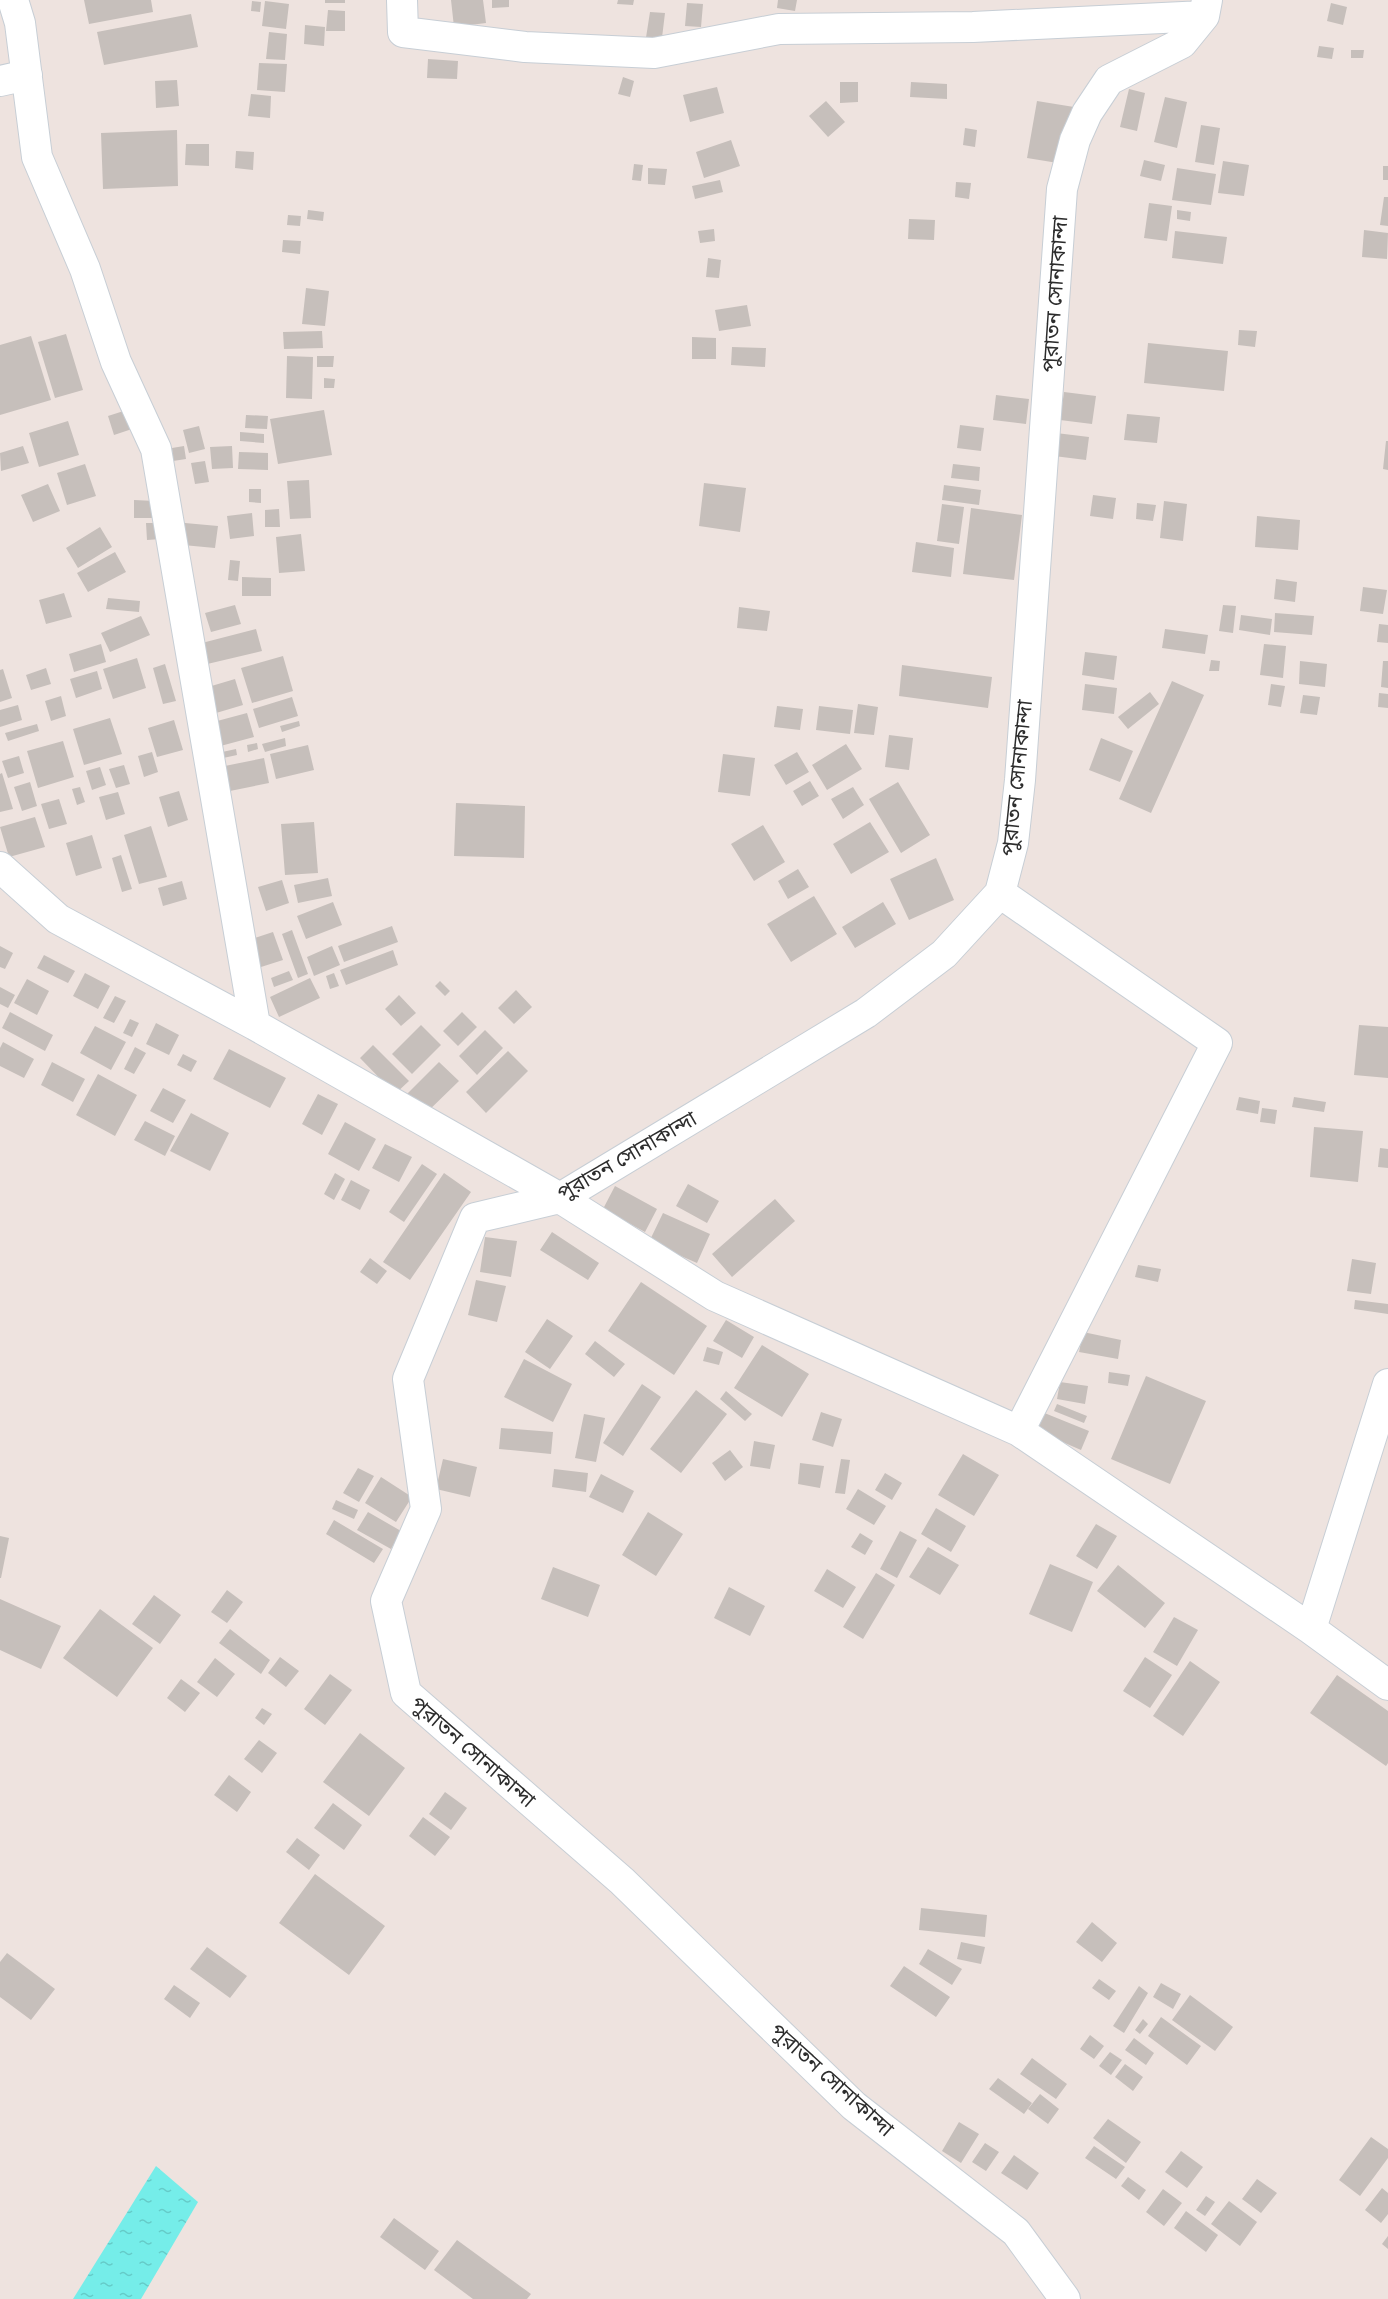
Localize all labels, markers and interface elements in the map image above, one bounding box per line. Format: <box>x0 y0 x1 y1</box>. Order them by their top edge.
street label: পুরাতন সোনাকান্দা <box>1035 214 1074 373</box>
street label: পুরাতন সোনাকান্দা <box>994 698 1039 857</box>
street label: পুরাতন সোনাকান্দা <box>552 1104 702 1207</box>
street label: পুরাতন সোনাকান্দা <box>405 1689 542 1814</box>
street label: পুরাতন সোনাকান্দা <box>764 2016 901 2143</box>

